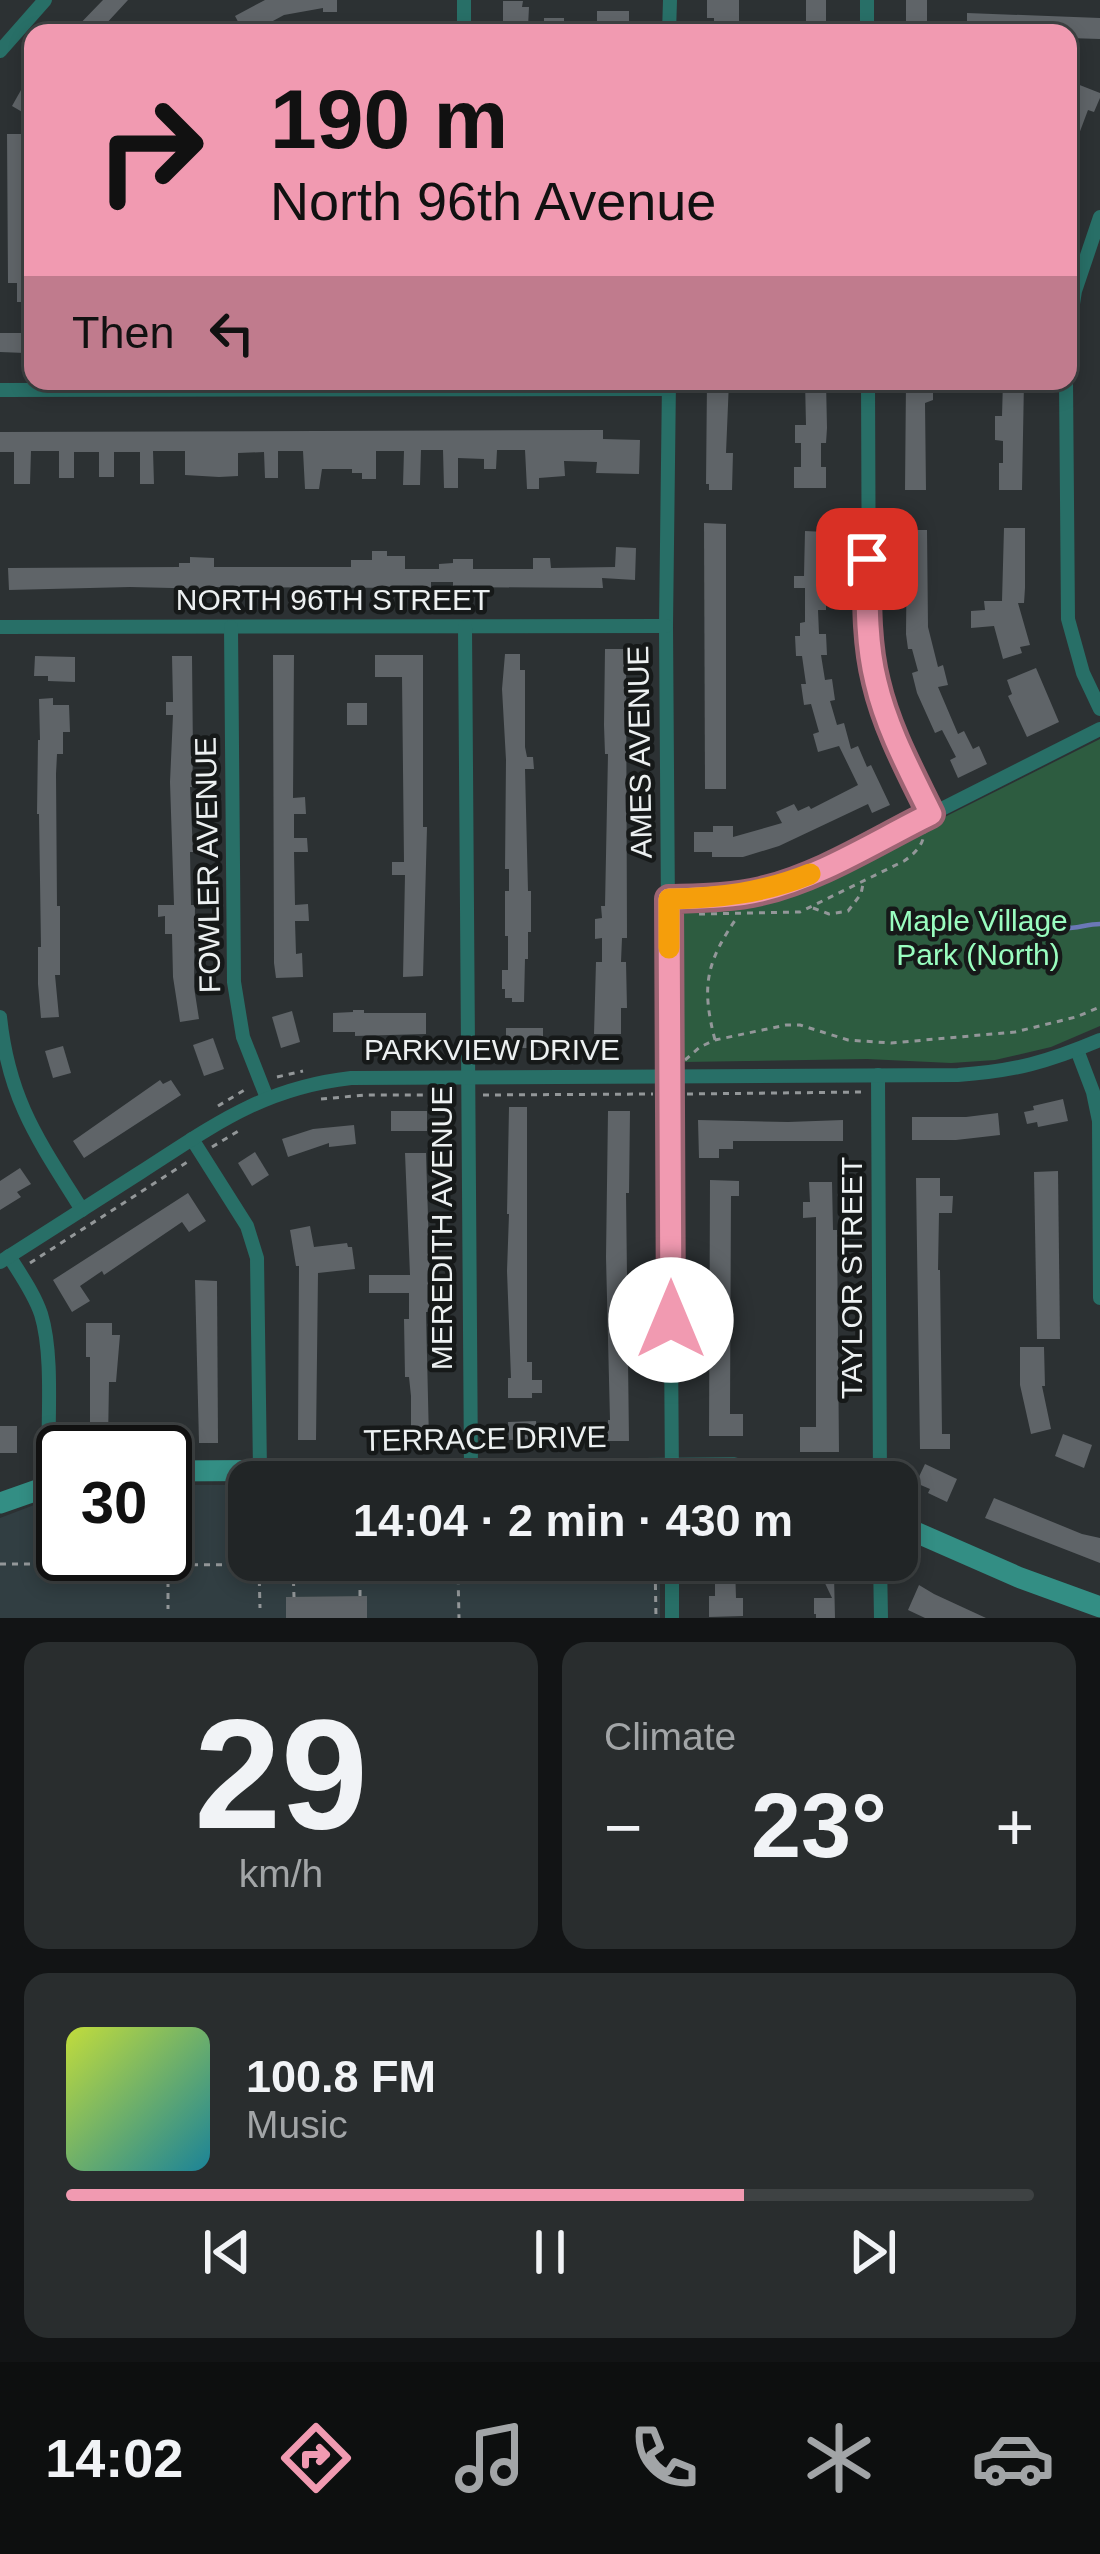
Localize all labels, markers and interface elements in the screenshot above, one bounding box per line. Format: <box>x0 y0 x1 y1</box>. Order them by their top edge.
icon: right <box>72 72 228 228</box>
text: 190 m <box>270 72 508 166</box>
text: North 96th Avenue <box>270 171 716 231</box>
icon: left <box>199 300 265 366</box>
text: Then <box>72 307 175 358</box>
pin <box>816 508 918 610</box>
icon: arrive <box>834 526 900 592</box>
street label: NORTH 96TH STREET <box>176 583 490 616</box>
street label: AMES AVENUE <box>621 645 658 859</box>
street label: FOWLER AVENUE <box>189 737 226 993</box>
park label: Maple Village Park (North) <box>888 904 1068 971</box>
street label: PARKVIEW DRIVE <box>364 1033 620 1066</box>
street label: MEREDITH AVENUE <box>425 1086 458 1370</box>
street label: TAYLOR STREET <box>835 1157 868 1399</box>
position arrow <box>608 1257 734 1383</box>
street label: TERRACE DRIVE <box>363 1420 607 1457</box>
speed limit sign: 30 <box>36 1425 192 1581</box>
text: 14:04 · 2 min · 430 m <box>353 1495 793 1546</box>
text: 29 <box>194 1687 368 1861</box>
text: Climate <box>604 1715 736 1758</box>
text: 23° <box>751 1776 887 1876</box>
text: − <box>604 1790 643 1864</box>
text: + <box>995 1790 1034 1864</box>
text: km/h <box>239 1852 323 1895</box>
text: 100.8 FM <box>246 2051 436 2102</box>
text: Music <box>246 2103 348 2146</box>
icon: previous <box>194 2219 260 2285</box>
icon: pause <box>517 2219 583 2285</box>
icon: next <box>840 2219 906 2285</box>
icon: directions <box>274 2416 358 2500</box>
icon: music <box>448 2416 532 2500</box>
icon: phone <box>622 2416 706 2500</box>
icon: climate <box>797 2416 881 2500</box>
icon: car <box>971 2416 1055 2500</box>
text: 14:02 <box>45 2428 183 2488</box>

